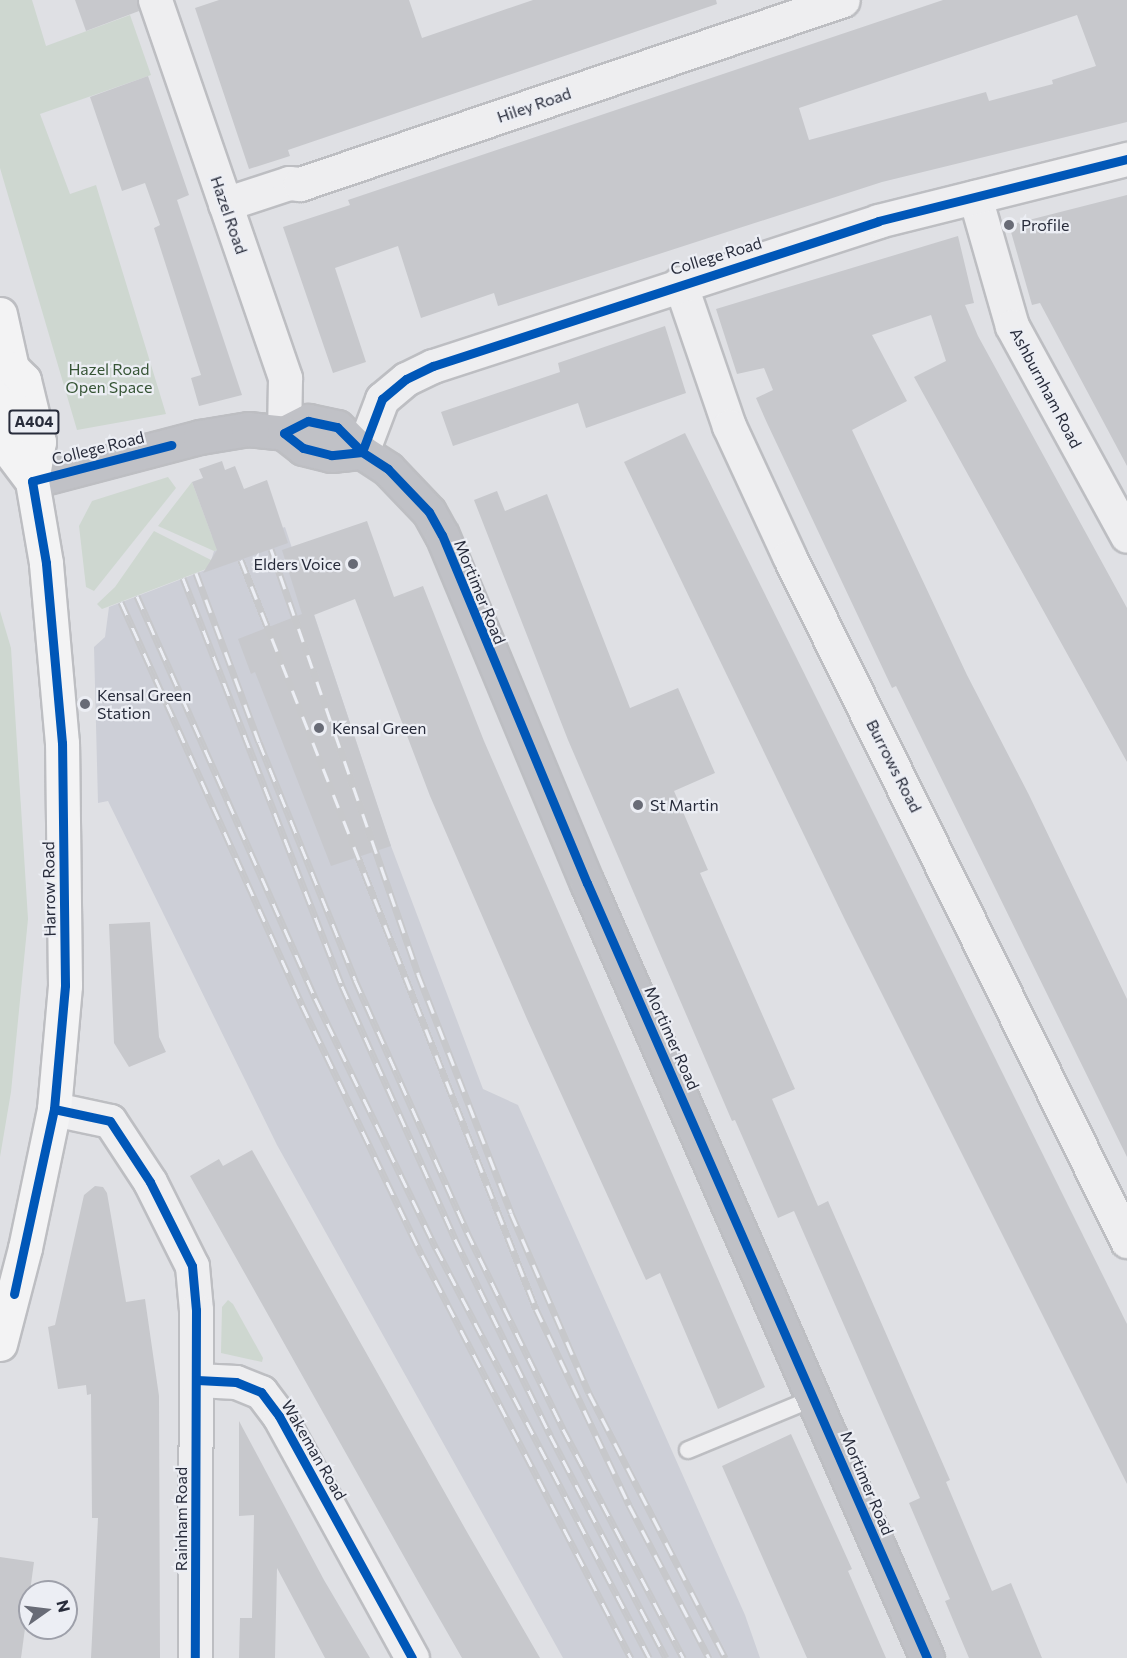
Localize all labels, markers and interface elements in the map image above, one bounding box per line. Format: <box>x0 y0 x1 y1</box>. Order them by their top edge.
street label: Hiley Road <box>494 83 574 127</box>
street label: Hazel Road <box>207 173 251 257</box>
place label: Profile <box>1021 215 1070 235</box>
marker: Profile <box>1002 218 1016 232</box>
street label: College Road <box>668 233 764 279</box>
street label: Ashburnham Road <box>1006 325 1086 451</box>
park label: Hazel Road Open Space <box>66 359 152 397</box>
road number: A404 <box>7 410 61 434</box>
street label: College Road <box>50 427 146 469</box>
street label: Mortimer Road <box>450 537 510 647</box>
place label: Elders Voice <box>253 554 341 574</box>
marker: Elders Voice <box>346 557 360 571</box>
place label: Kensal Green Station <box>97 685 191 723</box>
marker: Kensal Green Station <box>78 697 92 711</box>
street label: Burrows Road <box>862 716 926 816</box>
place label: Kensal Green <box>332 718 426 738</box>
marker: Kensal Green <box>310 719 328 737</box>
place label: St Martin <box>650 795 719 815</box>
marker: St Martin <box>631 798 645 812</box>
street label: Harrow Road <box>39 841 59 937</box>
street label: Mortimer Road <box>641 983 703 1093</box>
street label: Wakeman Road <box>278 1396 350 1504</box>
street label: Mortimer Road <box>836 1428 898 1538</box>
street label: Rainham Road <box>171 1467 191 1571</box>
north arrow <box>18 1580 78 1640</box>
text: N <box>53 1598 75 1614</box>

